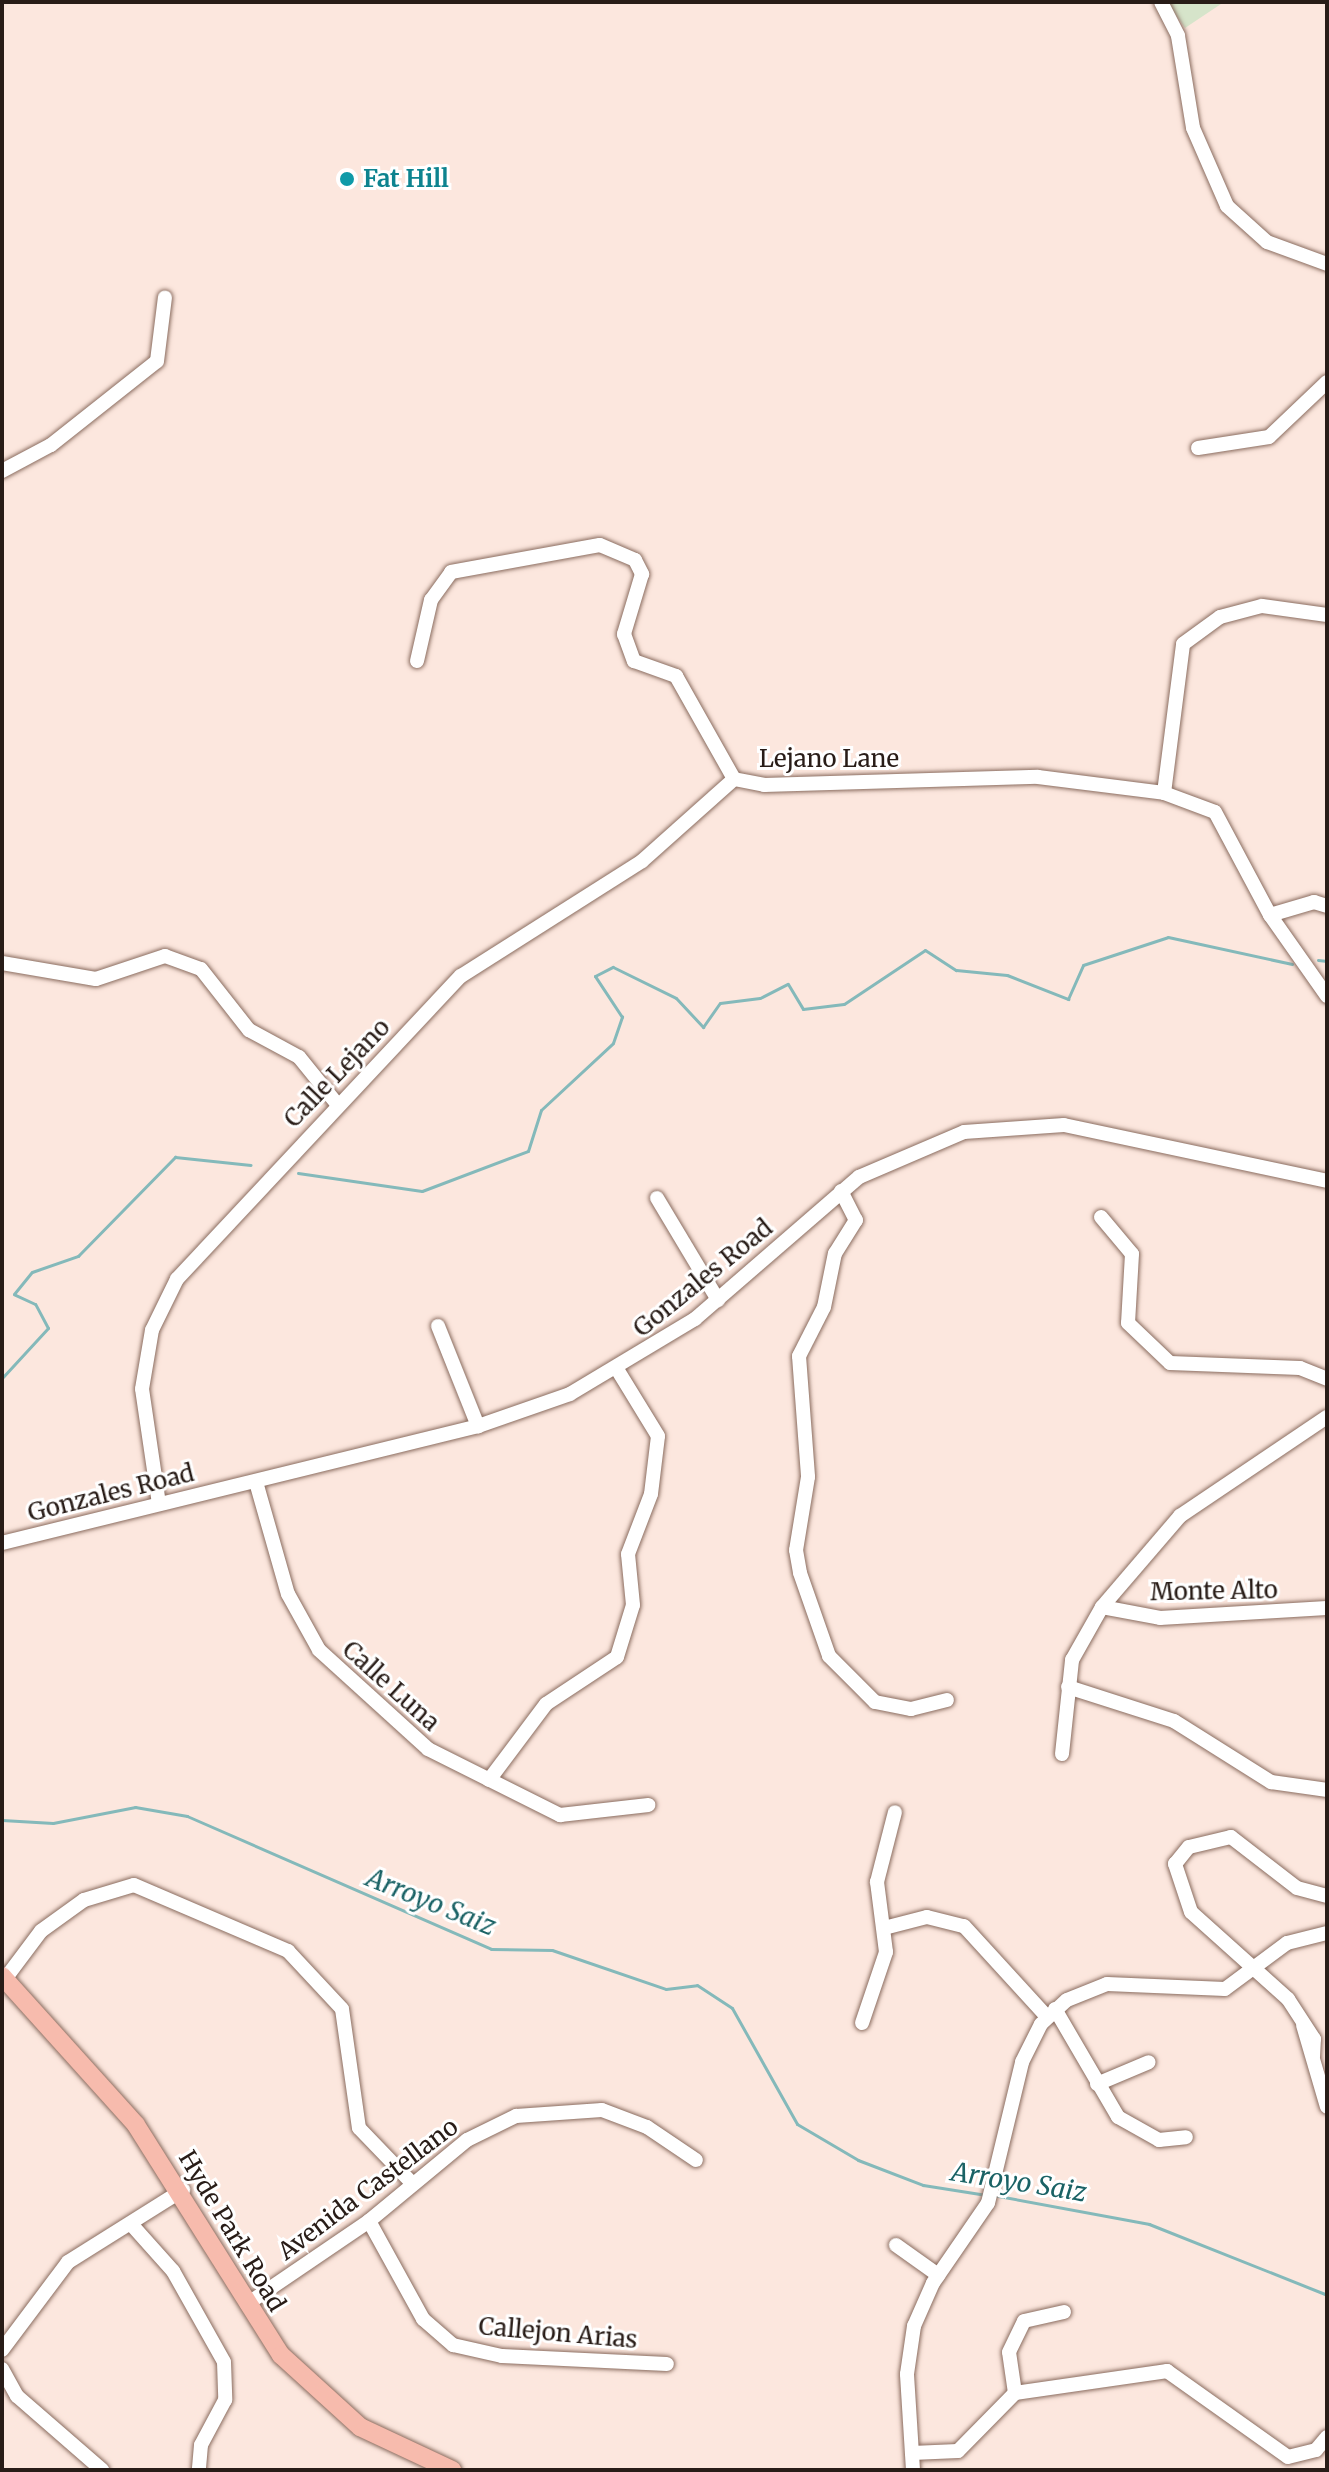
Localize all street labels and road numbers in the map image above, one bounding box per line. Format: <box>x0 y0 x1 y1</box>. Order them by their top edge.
street label: Lejano Lane <box>759 745 899 773</box>
street label: Calle Lejano <box>278 1013 396 1133</box>
street label: Gonzales Road <box>628 1213 778 1343</box>
street label: Gonzales Road <box>25 1458 197 1528</box>
street label: Monte Alto <box>1150 1575 1278 1607</box>
street label: Calle Luna <box>337 1635 445 1737</box>
street label: Avenida Castellano <box>272 2112 464 2266</box>
street label: Hyde Park Road <box>173 2145 291 2317</box>
street label: Callejon Arias <box>477 2312 639 2354</box>

